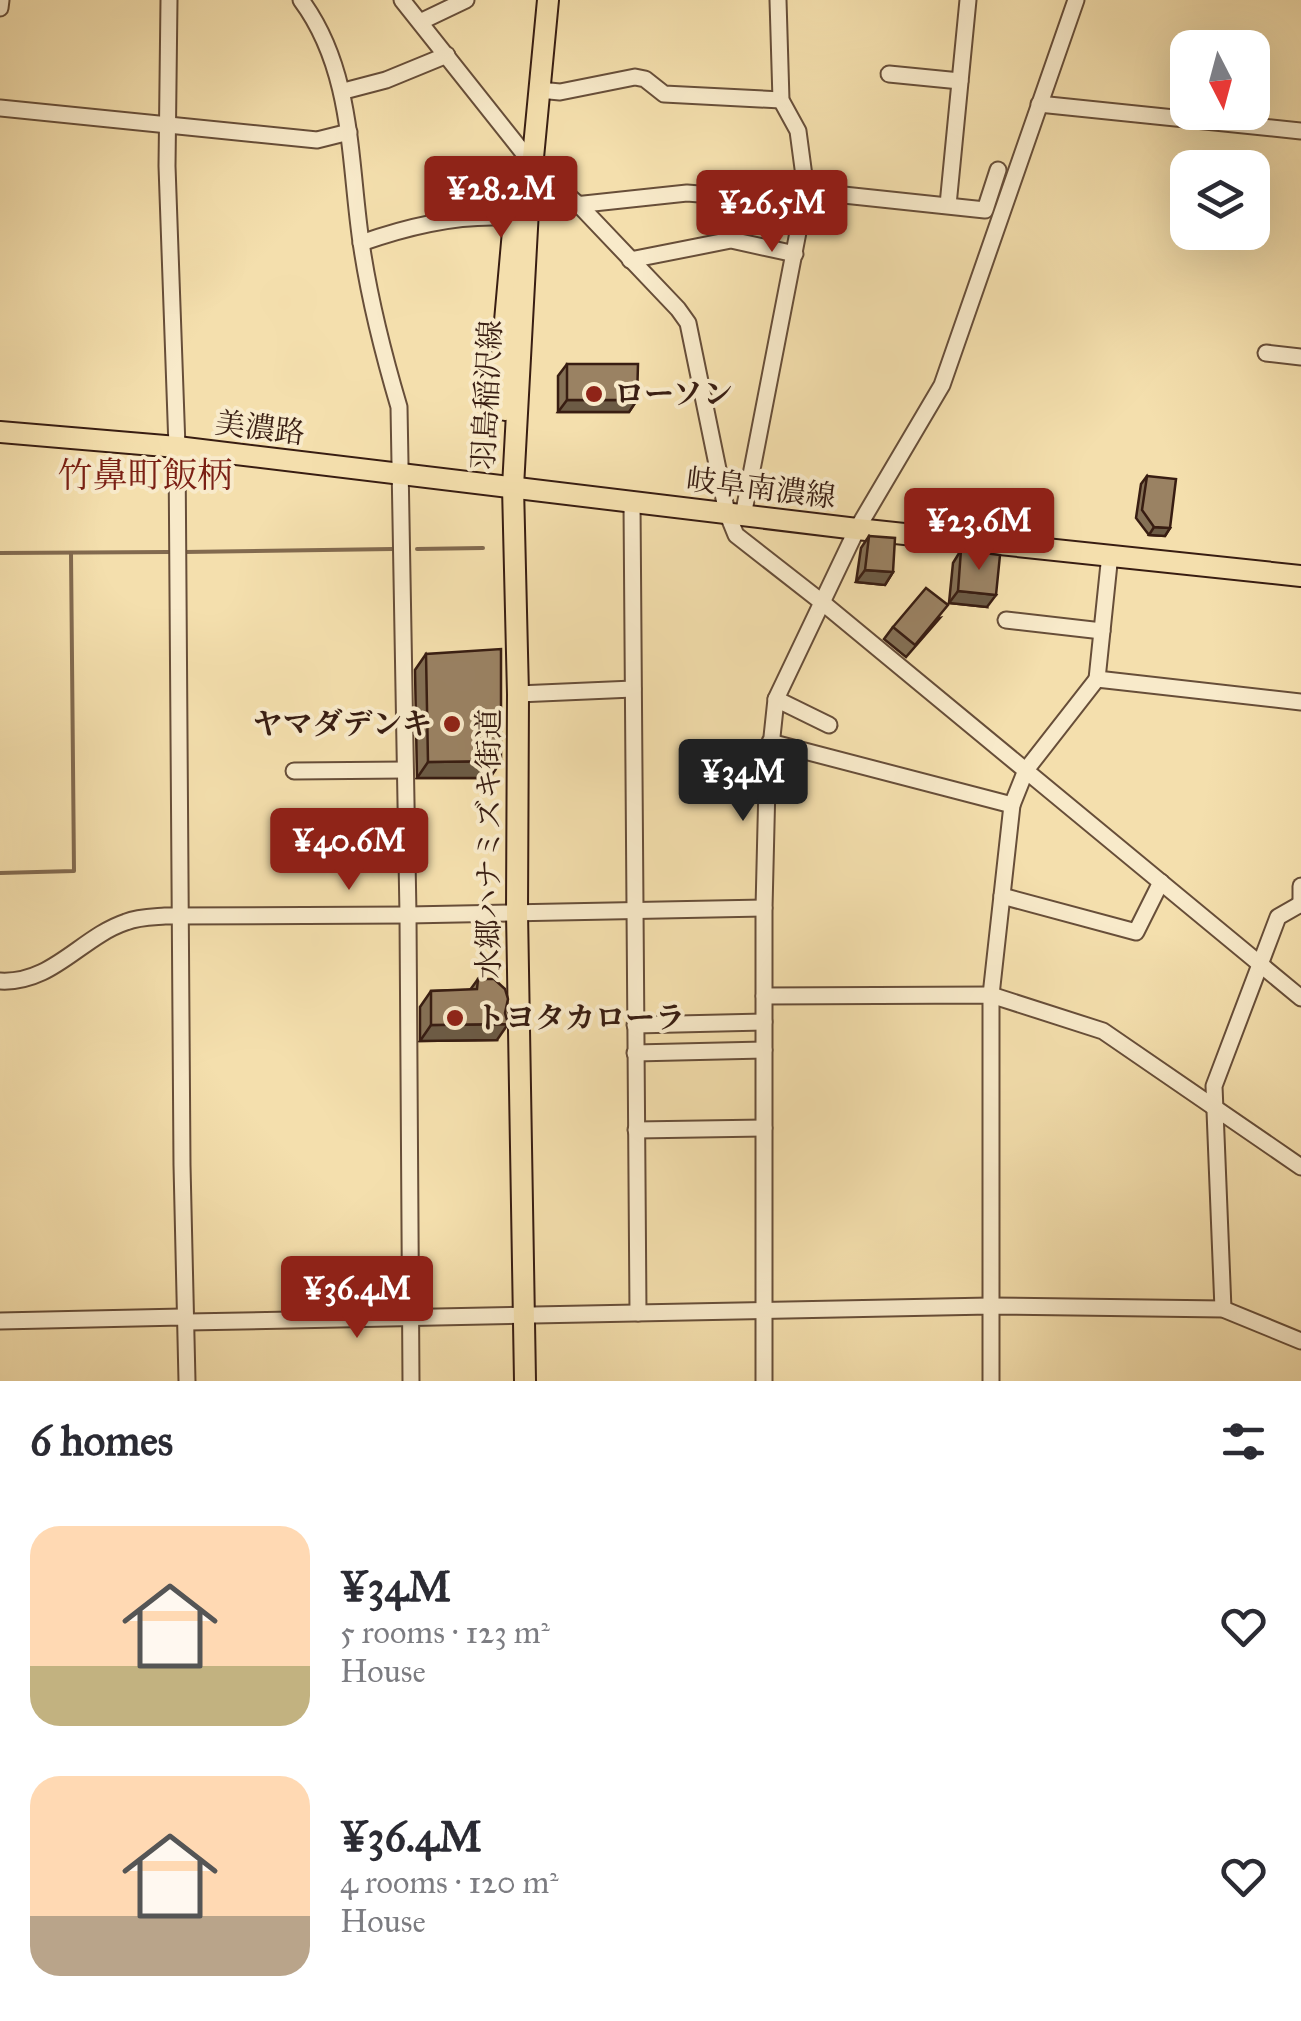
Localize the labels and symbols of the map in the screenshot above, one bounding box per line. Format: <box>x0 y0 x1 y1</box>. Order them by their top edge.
north arrow <box>1170 30 1270 130</box>
pin: ¥28.2M <box>420 156 582 241</box>
pin: ¥26.5M <box>691 170 853 255</box>
street label: 羽島稲沢線 <box>465 319 509 471</box>
place label: ローソン <box>614 376 733 412</box>
marker: ローソン <box>583 383 605 405</box>
street label: 美濃路 <box>213 405 307 451</box>
district label: 竹鼻町飯柄 <box>57 454 233 497</box>
street label: 岐阜南濃線 <box>684 461 838 515</box>
pin: ¥23.6M <box>898 488 1060 573</box>
place label: ヤマダデンキ <box>253 706 432 742</box>
street label: 水郷ハナミズキ街道 <box>471 709 507 979</box>
marker: ヤマダデンキ <box>441 713 463 735</box>
pin: ¥34M <box>684 739 802 824</box>
pin: ¥40.6M <box>268 808 430 893</box>
place label: トヨタカローラ <box>475 1000 685 1036</box>
marker: トヨタカローラ <box>444 1007 466 1029</box>
pin: ¥36.4M <box>276 1256 438 1341</box>

